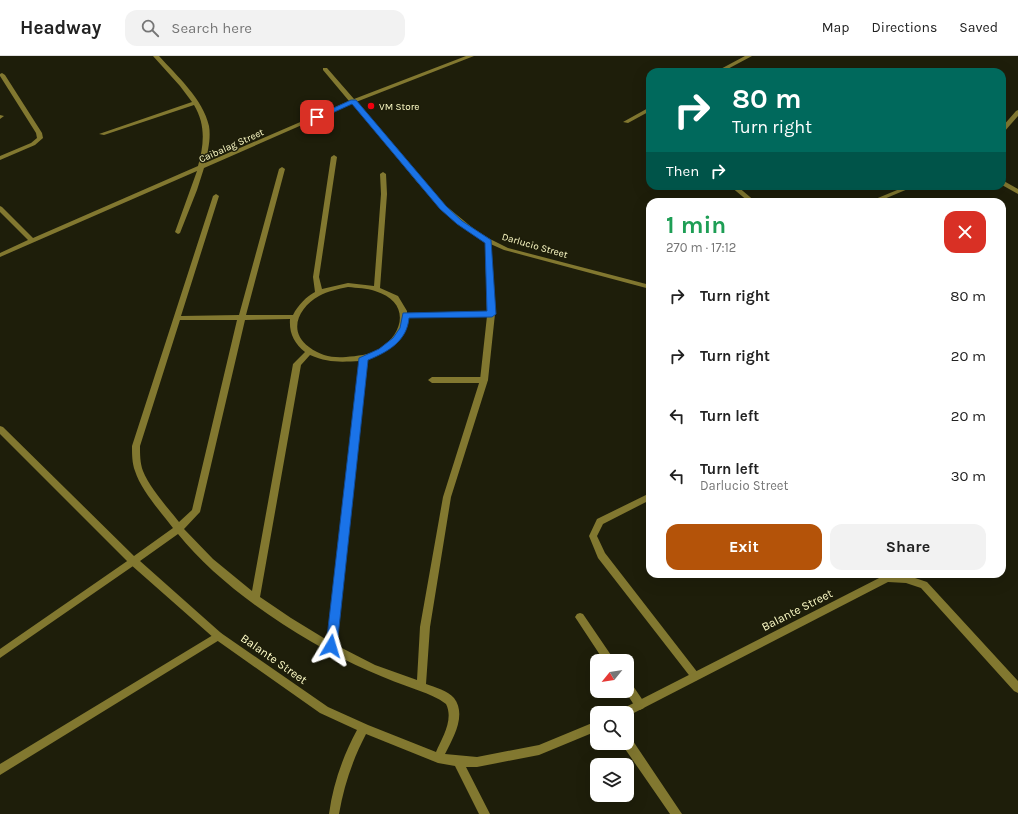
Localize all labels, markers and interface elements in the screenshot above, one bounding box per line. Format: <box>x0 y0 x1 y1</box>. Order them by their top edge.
search box <box>125 10 405 46</box>
text: Headway <box>20 17 101 39</box>
icon: search <box>139 17 161 39</box>
text: Search here <box>171 19 252 37</box>
text: Map <box>822 19 850 36</box>
text: Directions <box>872 19 937 36</box>
text: Saved <box>959 19 998 36</box>
text: 80 m <box>732 82 801 115</box>
icon: right <box>666 84 718 136</box>
pin <box>300 100 334 134</box>
marker: VM Store <box>366 101 376 111</box>
place label: VM Store <box>379 101 420 113</box>
icon: arrive <box>306 106 328 128</box>
text: Turn right <box>732 116 812 138</box>
street label: Caibalag Street <box>197 126 266 166</box>
icon: right <box>707 160 729 182</box>
text: Then <box>666 162 699 180</box>
text: 1 min <box>666 211 726 239</box>
button: close <box>944 211 986 253</box>
street label: Darlucio Street <box>500 231 569 261</box>
text: 270 m · 17:12 <box>666 240 736 255</box>
icon: right <box>666 285 688 307</box>
text: Turn right <box>700 287 770 305</box>
text: 80 m <box>950 287 986 305</box>
icon: right <box>666 345 688 367</box>
text: Turn right <box>700 347 770 365</box>
text: 20 m <box>951 347 986 365</box>
icon: left <box>666 405 688 427</box>
text: Turn left <box>700 407 759 425</box>
text: 20 m <box>951 407 986 425</box>
text: Turn left <box>700 460 759 478</box>
icon: left <box>666 465 688 487</box>
text: 30 m <box>951 467 986 485</box>
text: Darlucio Street <box>700 478 788 493</box>
button: Exit <box>666 524 822 570</box>
button: Share <box>830 524 986 570</box>
street label: Balante Street <box>759 586 835 634</box>
position arrow <box>310 625 352 667</box>
street label: Balante Street <box>238 631 310 687</box>
north arrow <box>590 654 634 698</box>
map controls <box>590 654 634 802</box>
button: search <box>590 706 634 750</box>
button: layers <box>590 758 634 802</box>

